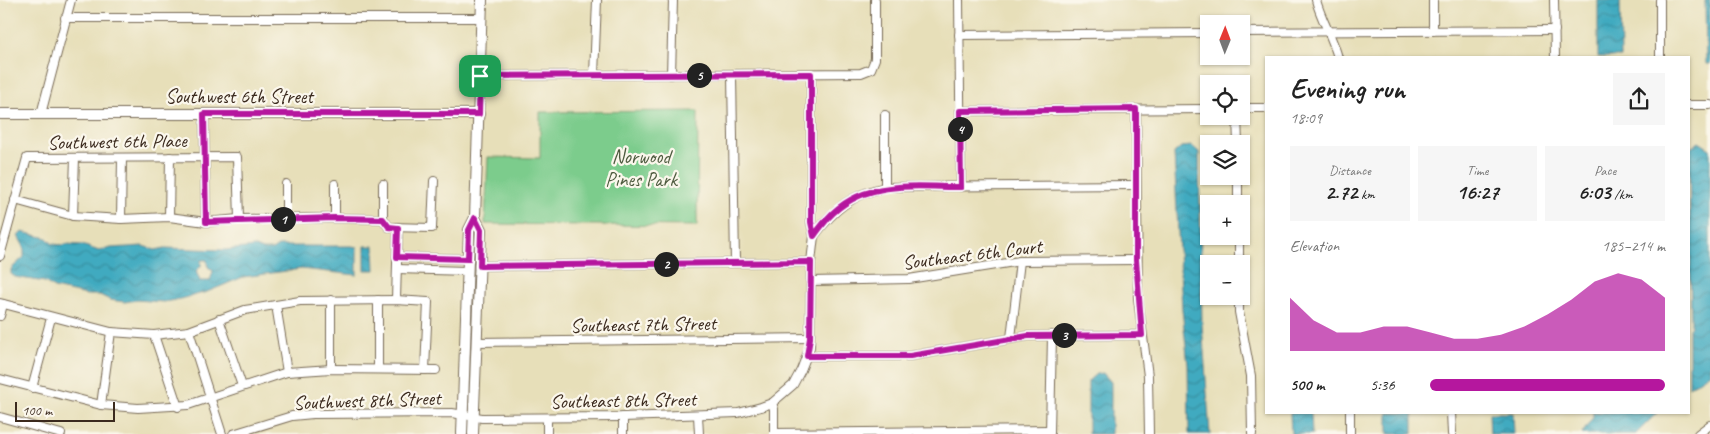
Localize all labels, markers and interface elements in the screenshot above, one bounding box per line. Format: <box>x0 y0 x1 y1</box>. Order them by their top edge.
north arrow <box>1200 15 1250 65</box>
map controls <box>1200 15 1250 305</box>
pin <box>459 55 501 97</box>
icon: arrive <box>466 62 494 90</box>
pin: 5 <box>686 62 712 88</box>
text: 5 <box>696 67 703 84</box>
text: Evening run <box>1290 71 1405 106</box>
button: share <box>1613 73 1665 125</box>
button: locate <box>1200 75 1250 125</box>
street label: Southwest 6th Street <box>165 84 315 109</box>
text: 18:09 <box>1290 108 1322 128</box>
pin: 4 <box>948 116 972 142</box>
text: 4 <box>957 121 964 138</box>
street label: Southwest 6th Place <box>47 128 188 155</box>
button: layers <box>1200 135 1250 185</box>
park label: Norwood Pines Park <box>605 144 678 192</box>
text: Distance <box>1329 162 1371 179</box>
text: Time <box>1467 162 1488 179</box>
text: Pace <box>1594 162 1616 179</box>
text: 2.72 <box>1325 179 1358 205</box>
text: 16:27 <box>1456 179 1499 205</box>
text: 6:03 <box>1578 179 1611 205</box>
text: km <box>1358 186 1375 203</box>
text: /km <box>1611 186 1632 203</box>
button: + <box>1200 195 1250 245</box>
pin: 1 <box>270 206 296 232</box>
text: 1 <box>280 211 287 228</box>
street label: Southeast 6th Court <box>901 233 1046 275</box>
text: Elevation <box>1290 236 1339 256</box>
text: 185–214 m <box>1602 236 1665 256</box>
pin: 2 <box>654 252 678 276</box>
button: − <box>1200 255 1250 305</box>
text: 2 <box>663 256 670 273</box>
street label: Southeast 7th Street <box>570 311 719 338</box>
pin: 3 <box>1052 322 1076 348</box>
text: 3 <box>1061 327 1068 344</box>
text: 500 m <box>1290 375 1324 395</box>
text: 5:36 <box>1370 375 1395 395</box>
street label: Southwest 8th Street <box>293 385 444 416</box>
street label: Southeast 8th Street <box>550 387 699 414</box>
scale bar <box>15 399 115 422</box>
text: 100 m <box>22 402 52 419</box>

